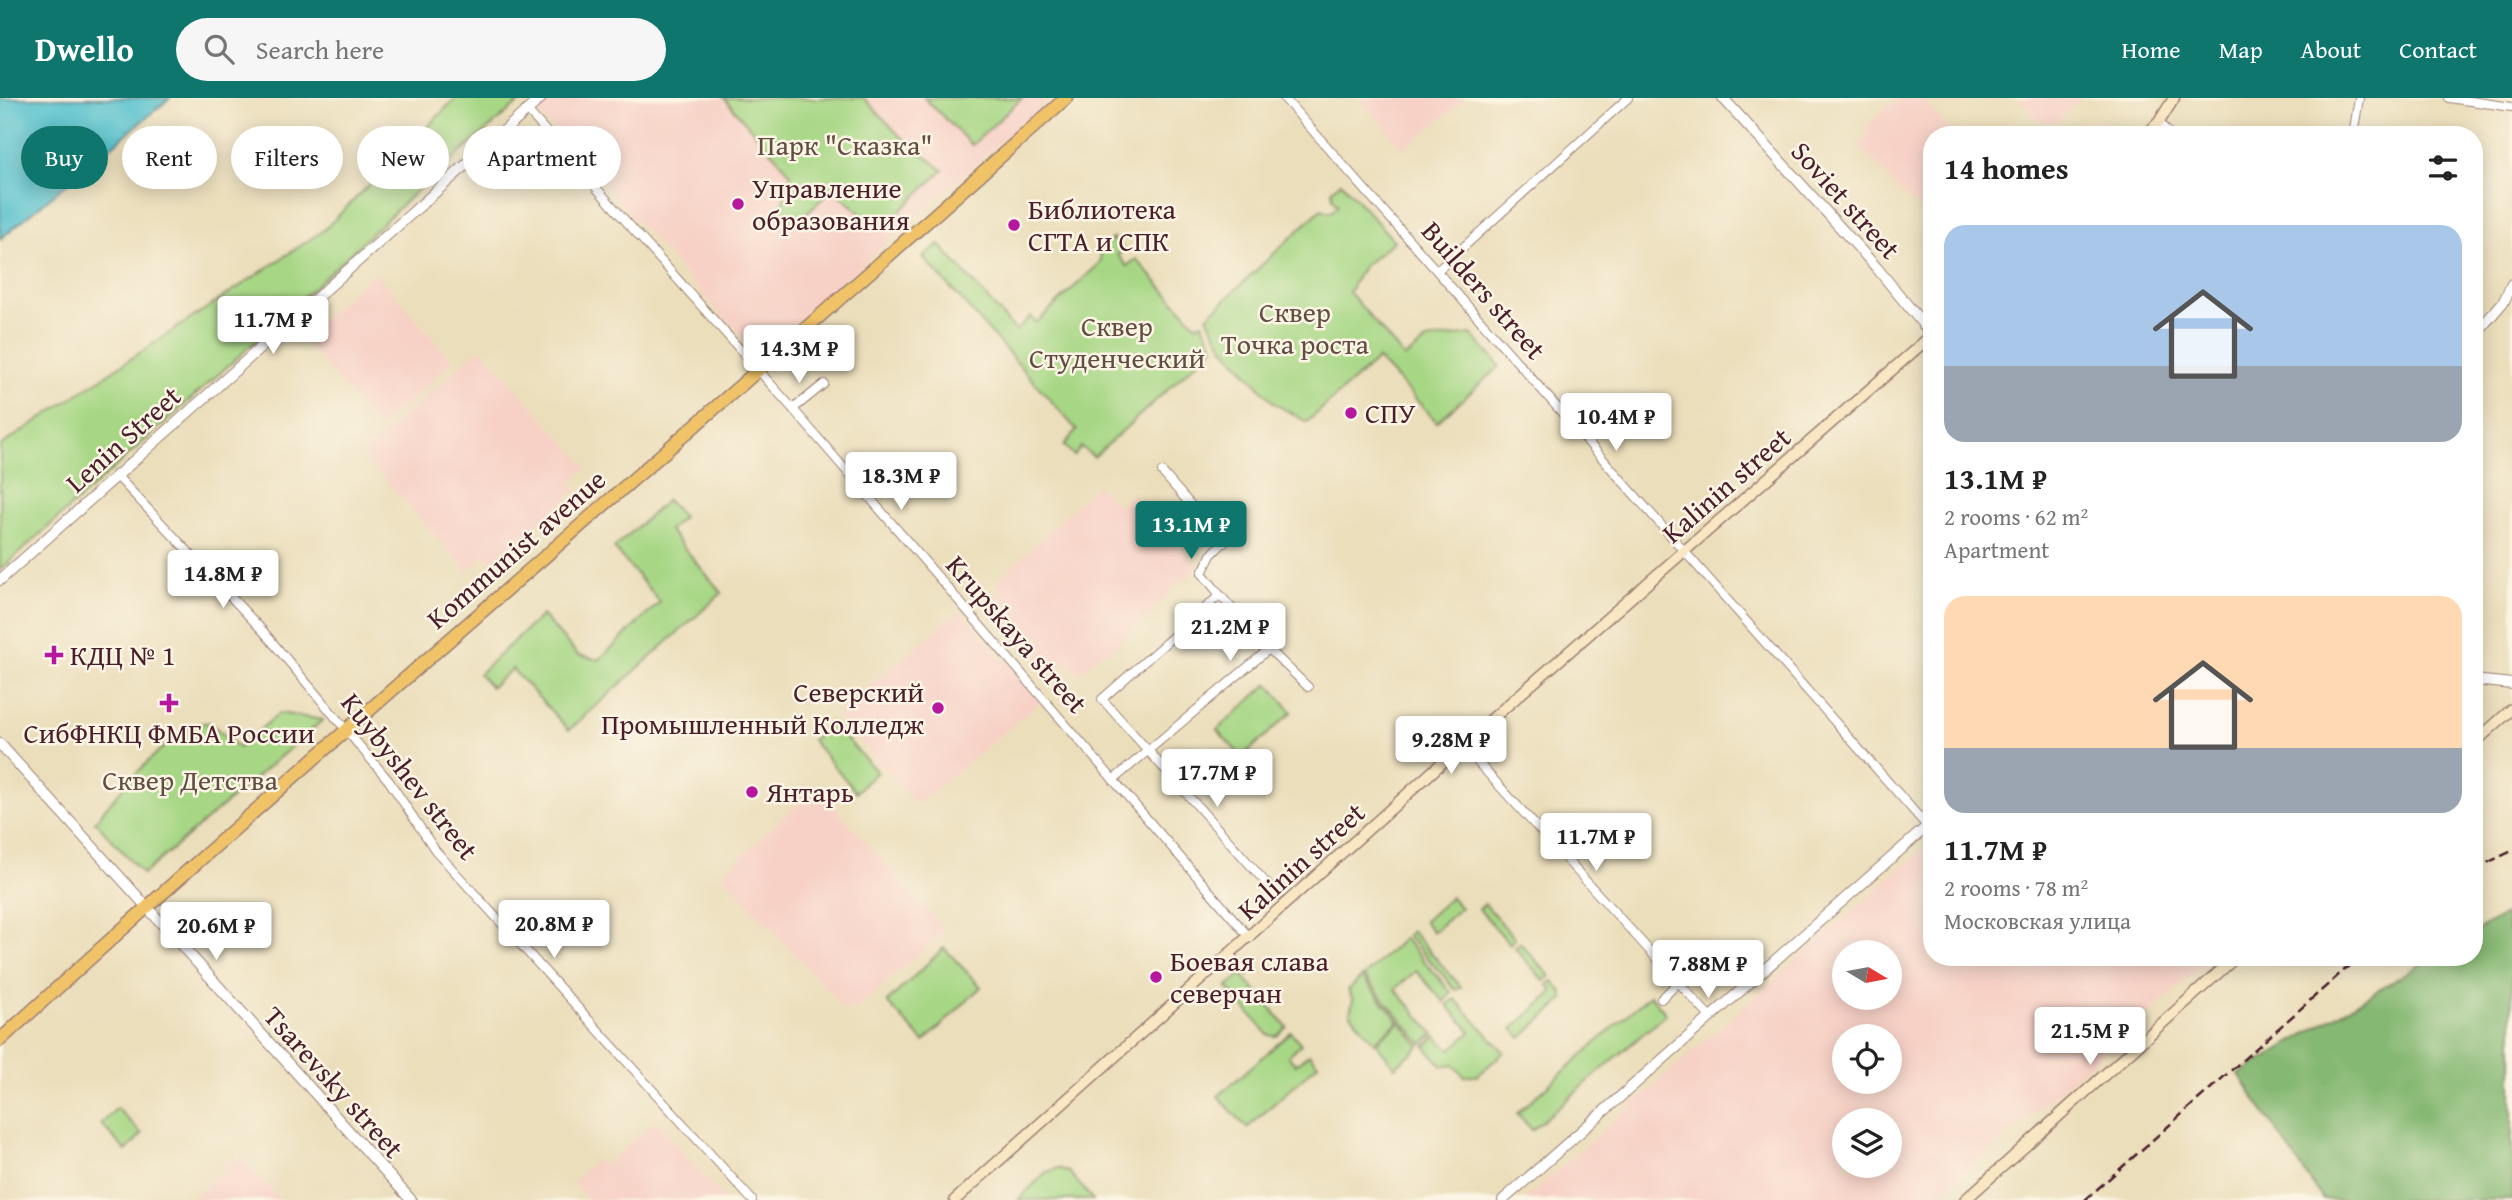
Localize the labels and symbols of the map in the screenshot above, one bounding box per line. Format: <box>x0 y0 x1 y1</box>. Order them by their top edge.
park label: Парк "Сказка" <box>757 124 933 165</box>
street label: Soviet street <box>1782 131 1911 268</box>
place label: Управление образования <box>752 167 910 240</box>
place label: Библиотека СГТА и СПК <box>1028 188 1177 261</box>
marker: Управление образования <box>730 196 746 212</box>
street label: Builders street <box>1413 211 1556 368</box>
marker: Библиотека СГТА и СПК <box>1006 217 1022 233</box>
park label: Сквер Точка роста <box>1221 291 1370 364</box>
pin: 11.7M ₽ <box>208 296 338 356</box>
park label: Сквер Студенческий <box>1029 305 1205 378</box>
pin: 14.3M ₽ <box>734 326 864 385</box>
street label: Lenin Street <box>56 375 190 502</box>
place label: СПУ <box>1365 392 1416 433</box>
pin: 10.4M ₽ <box>1551 394 1681 453</box>
marker: СПУ <box>1343 405 1359 421</box>
street label: Kalinin street <box>1652 417 1799 552</box>
pin: 18.3M ₽ <box>836 452 966 512</box>
street label: Kommunist avenue <box>417 459 614 638</box>
pin: 13.1M ₽ <box>1126 502 1256 561</box>
street label: Krupskaya street <box>937 545 1098 722</box>
pin: 14.8M ₽ <box>158 550 288 610</box>
pin: 21.2M ₽ <box>1165 603 1295 663</box>
place label: КДЦ № 1 <box>70 634 175 675</box>
marker: КДЦ № 1 <box>44 645 64 665</box>
place label: Северский Промышленный Колледж <box>601 671 924 744</box>
street label: Kuybyshev street <box>332 683 489 868</box>
marker: СибФНКЦ ФМБА России <box>159 693 179 713</box>
marker: Северский Промышленный Колледж <box>930 700 946 716</box>
place label: СибФНКЦ ФМБА России <box>23 712 315 753</box>
pin: 9.28M ₽ <box>1386 716 1516 776</box>
pin: 17.7M ₽ <box>1152 750 1282 809</box>
park label: Сквер Детства <box>102 759 278 800</box>
place label: Янтарь <box>765 771 854 812</box>
marker: Янтарь <box>744 784 760 800</box>
street label: Kalinin street <box>1228 792 1374 929</box>
pin: 11.7M ₽ <box>1531 814 1661 873</box>
pin: 20.8M ₽ <box>489 900 619 960</box>
pin: 20.6M ₽ <box>151 902 281 962</box>
place label: Боевая слава северчан <box>1170 940 1329 1013</box>
pin: 7.88M ₽ <box>1643 940 1773 1000</box>
north arrow <box>1832 940 1902 1010</box>
marker: Боевая слава северчан <box>1148 969 1164 985</box>
street label: Tsarevsky street <box>255 997 414 1167</box>
pin: 21.5M ₽ <box>2025 1007 2155 1067</box>

